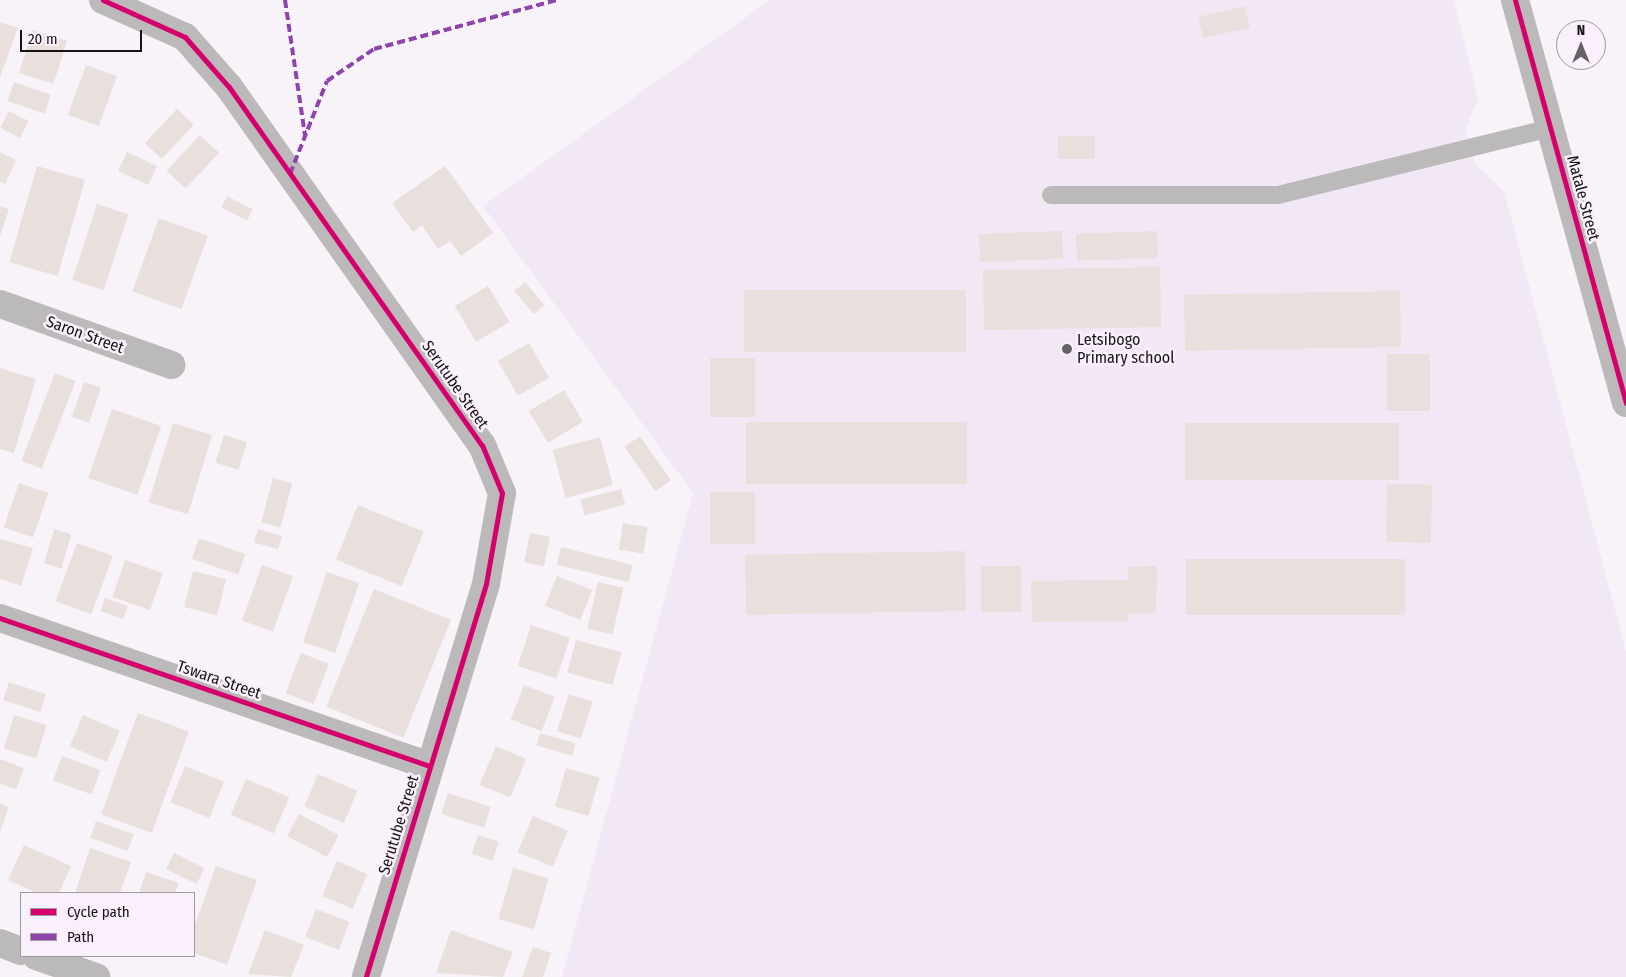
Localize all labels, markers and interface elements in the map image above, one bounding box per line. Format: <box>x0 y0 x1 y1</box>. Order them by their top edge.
scale bar <box>22 20 145 52</box>
north arrow <box>1556 20 1606 70</box>
text: N <box>1577 22 1585 39</box>
text: 20 m <box>28 30 58 48</box>
street label: Matale Street <box>1562 153 1604 243</box>
street label: Saron Street <box>44 312 126 358</box>
place label: Letsibogo Primary school <box>1077 330 1174 368</box>
street label: Serutube Street <box>418 337 492 433</box>
marker: Letsibogo Primary school <box>1061 343 1073 355</box>
street label: Tswara Street <box>175 657 263 703</box>
street label: Serutube Street <box>375 773 423 877</box>
legend <box>20 892 195 957</box>
text: Cycle path <box>67 903 130 921</box>
text: Path <box>67 928 94 946</box>

